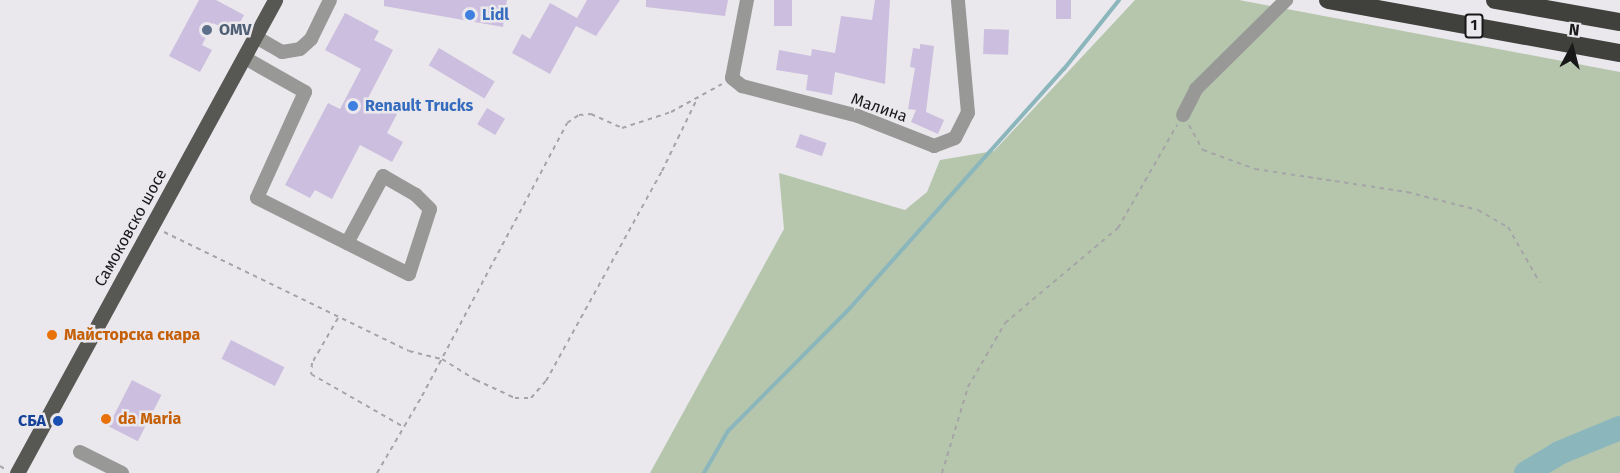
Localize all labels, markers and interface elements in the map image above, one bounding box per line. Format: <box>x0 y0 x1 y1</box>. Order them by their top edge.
place label: Lidl <box>482 5 509 25</box>
marker: Lidl <box>463 8 477 22</box>
road number: 1 <box>1464 14 1484 38</box>
north arrow <box>1542 18 1602 78</box>
place label: OMV <box>219 20 251 40</box>
text: N <box>1568 20 1581 40</box>
marker: OMV <box>200 23 214 37</box>
street label: Малина <box>848 89 910 127</box>
place label: Renault Trucks <box>365 96 473 116</box>
marker: Renault Trucks <box>346 99 360 113</box>
street label: Самоковско шосе <box>91 166 171 290</box>
place label: Майсторска скара <box>64 325 200 345</box>
marker: Майсторска скара <box>45 328 59 342</box>
place label: da Maria <box>118 409 181 429</box>
place label: СБА <box>18 411 46 431</box>
marker: da Maria <box>99 412 113 426</box>
marker: СБА <box>51 414 65 428</box>

